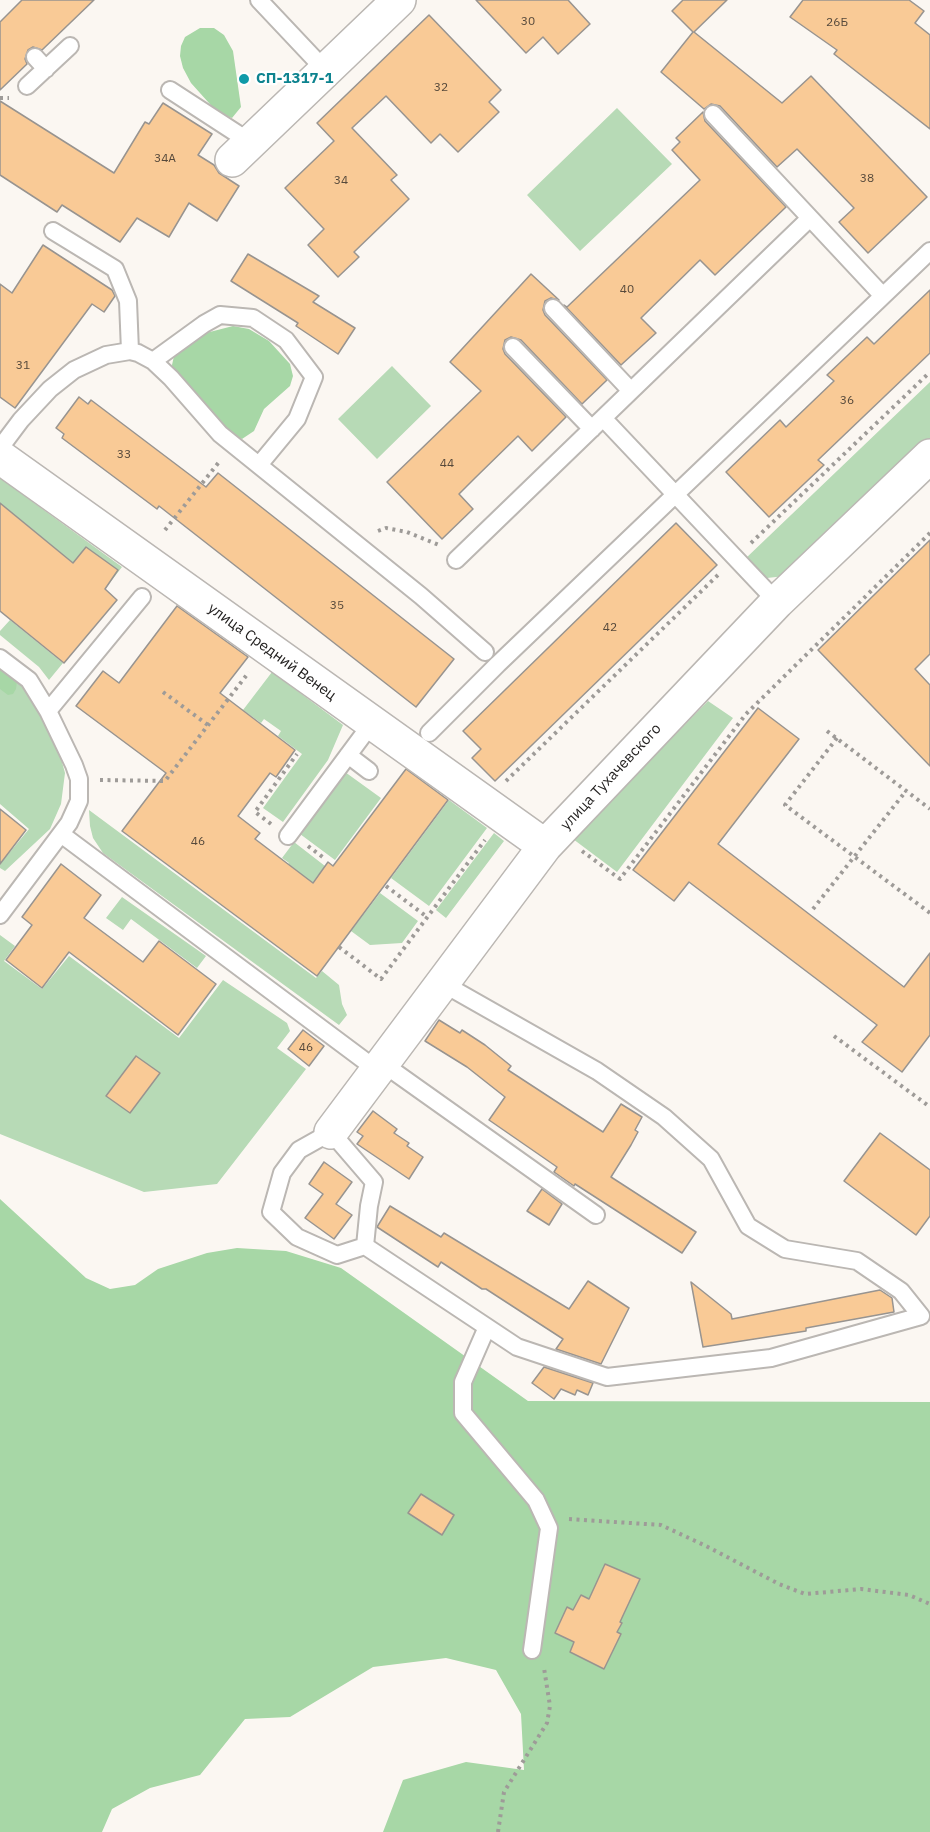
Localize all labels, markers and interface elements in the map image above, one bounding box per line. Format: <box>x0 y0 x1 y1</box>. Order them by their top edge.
house number: 30 <box>521 15 535 29</box>
house number: 26Б <box>826 16 848 30</box>
place label: СП-1317-1 <box>256 70 333 88</box>
marker: СП-1317-1 <box>237 72 251 86</box>
house number: 32 <box>434 81 448 95</box>
house number: 34А <box>154 152 176 166</box>
house number: 38 <box>860 172 874 186</box>
house number: 34 <box>334 174 348 188</box>
house number: 40 <box>620 283 634 297</box>
house number: 31 <box>16 359 30 373</box>
house number: 36 <box>840 394 854 408</box>
house number: 33 <box>117 448 131 462</box>
house number: 44 <box>440 457 454 471</box>
street label: улица Средний Венец <box>204 599 340 705</box>
house number: 35 <box>330 599 344 613</box>
house number: 42 <box>603 621 617 635</box>
street label: улица Тухачевского <box>557 720 665 834</box>
house number: 46 <box>191 835 205 849</box>
house number: 46 <box>299 1041 313 1055</box>

